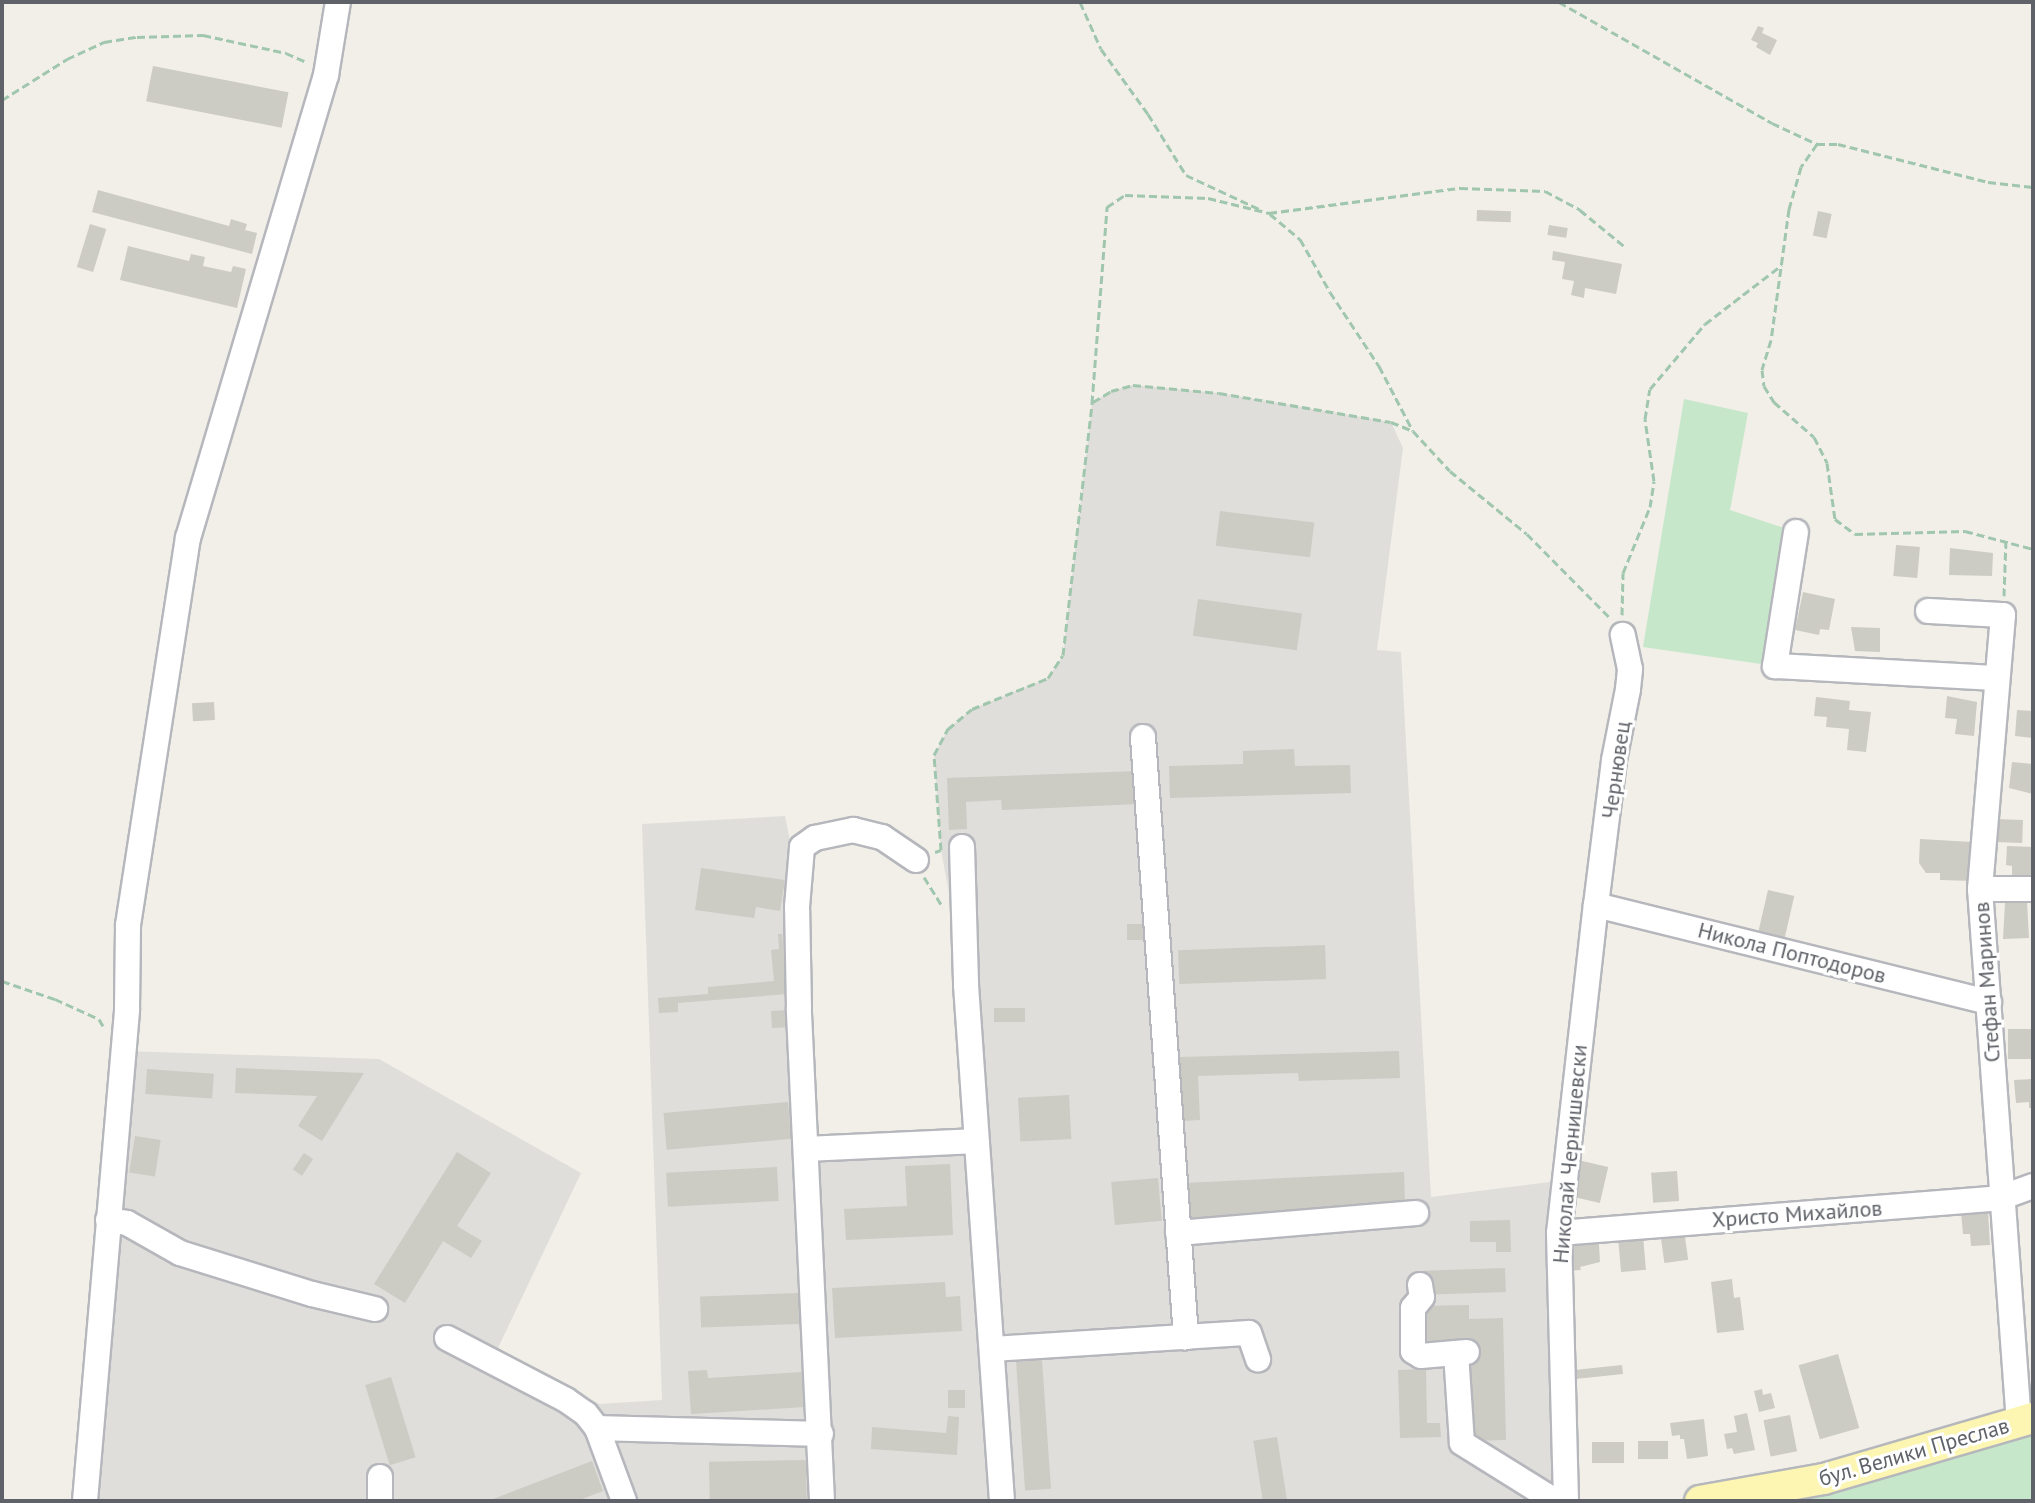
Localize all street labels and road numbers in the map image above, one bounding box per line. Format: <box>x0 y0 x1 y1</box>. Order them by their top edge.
street label: Чернювец <box>1596 719 1636 821</box>
street label: Стефан Маринов <box>1968 901 2006 1063</box>
street label: Никола Поптодоров <box>1695 917 1889 989</box>
street label: Николай Чернишевски <box>1547 1043 1593 1265</box>
street label: Христо Михайлов <box>1711 1195 1883 1233</box>
street label: бул. Велики Преслав <box>1815 1412 2013 1492</box>

